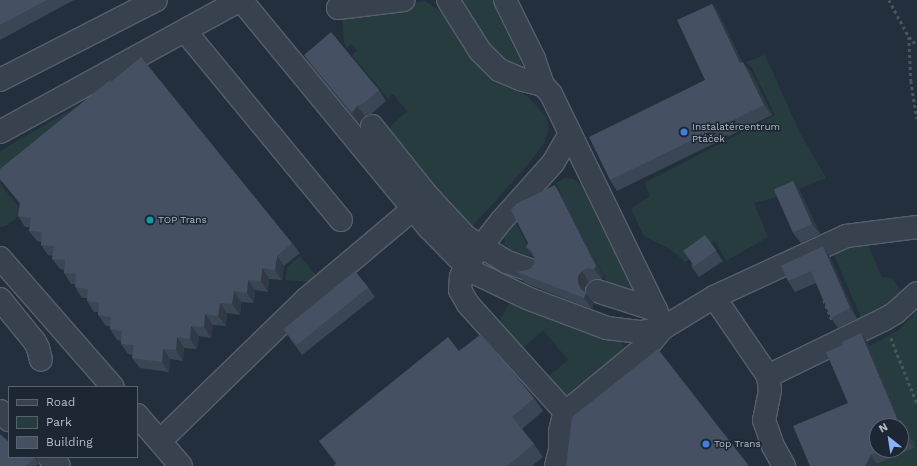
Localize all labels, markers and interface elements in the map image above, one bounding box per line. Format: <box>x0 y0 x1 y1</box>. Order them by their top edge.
place label: Instalatércentrum Ptáček <box>692 120 780 144</box>
marker: Instalatércentrum Ptáček <box>679 127 689 137</box>
place label: TOP Trans <box>158 214 207 226</box>
marker: TOP Trans <box>145 215 155 225</box>
legend <box>8 386 138 458</box>
text: Road <box>46 395 75 409</box>
text: Park <box>46 415 72 429</box>
north arrow <box>869 418 909 458</box>
text: N <box>876 420 890 436</box>
text: Building <box>46 435 93 449</box>
place label: Top Trans <box>714 438 761 450</box>
marker: Top Trans <box>701 439 711 449</box>

